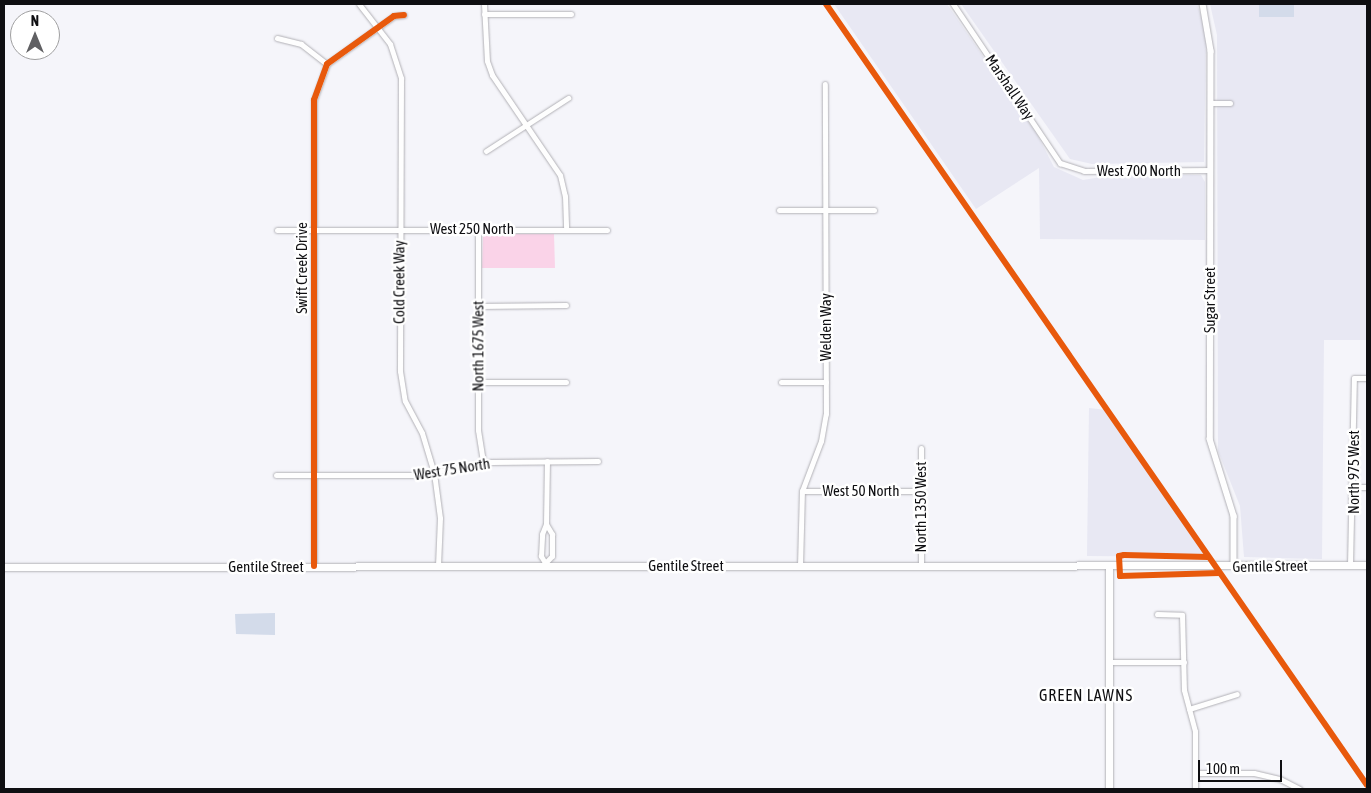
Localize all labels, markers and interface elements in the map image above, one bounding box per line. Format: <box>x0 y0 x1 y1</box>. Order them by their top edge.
north arrow <box>10 10 60 60</box>
text: N <box>31 13 39 29</box>
street label: Marshall Way <box>982 51 1038 123</box>
street label: West 700 North <box>1097 162 1181 180</box>
street label: West 250 North <box>430 220 514 238</box>
street label: Swift Creek Drive <box>293 222 311 314</box>
street label: Cold Creek Way <box>390 240 408 324</box>
street label: Sugar Street <box>1201 267 1219 333</box>
street label: Welden Way <box>817 293 835 361</box>
street label: North 1675 West <box>469 301 487 391</box>
street label: North 975 West <box>1345 430 1363 514</box>
street label: West 75 North <box>413 454 491 484</box>
street label: North 1350 West <box>912 462 930 552</box>
street label: West 50 North <box>823 482 899 500</box>
street label: Gentile Street <box>1232 556 1308 576</box>
street label: Gentile Street <box>648 557 724 575</box>
street label: Gentile Street <box>228 558 304 576</box>
district label: GREEN LAWNS <box>1038 685 1134 705</box>
scale bar <box>1201 750 1285 782</box>
text: 100 m <box>1206 760 1240 777</box>

